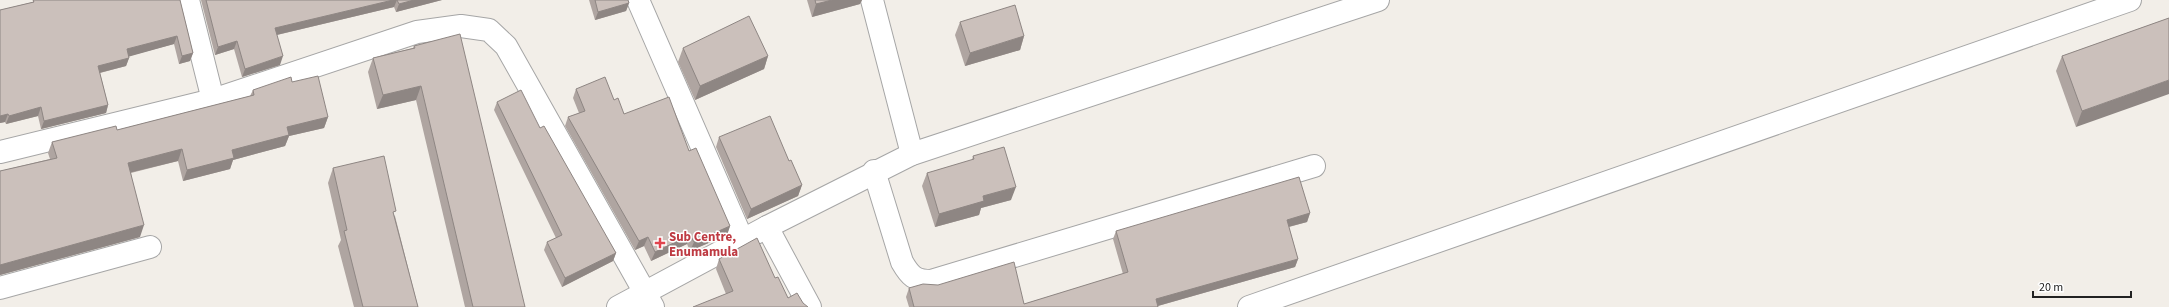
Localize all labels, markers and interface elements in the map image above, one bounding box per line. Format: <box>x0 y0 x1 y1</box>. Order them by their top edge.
place label: Sub Centre, Enumamula <box>669 228 738 261</box>
marker: Sub Centre, Enumamula <box>654 237 666 249</box>
scale bar <box>2033 273 2131 299</box>
text: 20 m <box>2039 279 2063 296</box>

